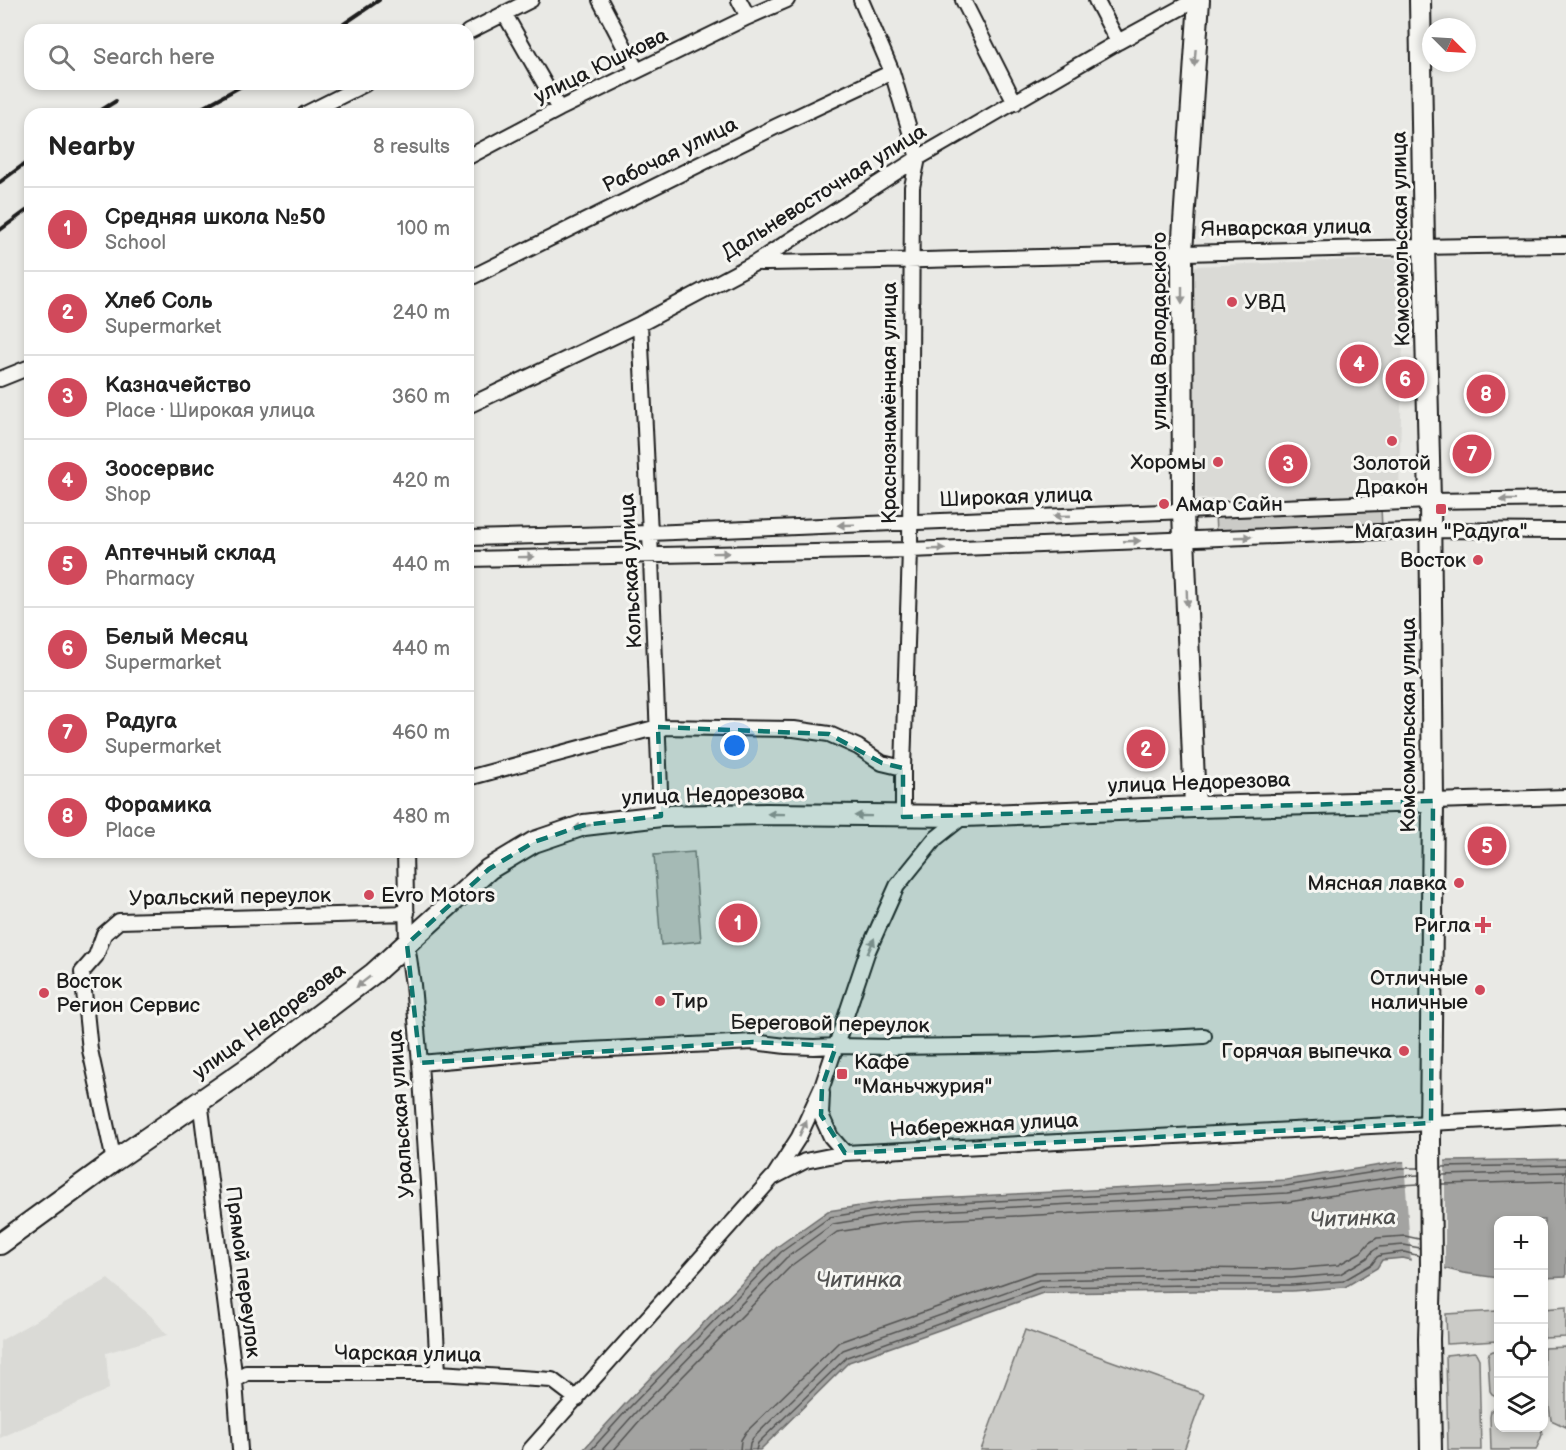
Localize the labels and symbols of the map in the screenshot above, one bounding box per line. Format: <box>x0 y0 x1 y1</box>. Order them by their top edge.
north arrow <box>1422 18 1476 72</box>
street label: улица Юшкова <box>530 23 672 109</box>
one-way arrow <box>1190 49 1200 68</box>
street label: Рабочая улица <box>599 111 742 198</box>
street label: Дальневосточная улица <box>717 118 931 265</box>
street label: Комсомольская улица <box>1387 130 1415 347</box>
street label: Январская улица <box>1200 214 1372 242</box>
street label: улица Володарского <box>1147 232 1172 430</box>
street label: Краснознамённая улица <box>877 281 902 524</box>
one-way arrow <box>1177 285 1187 304</box>
place label: УВД <box>1244 290 1286 315</box>
marker: УВД <box>1225 295 1239 309</box>
pin: 4 <box>1340 342 1378 386</box>
pin: 6 <box>1386 356 1424 401</box>
pin: 8 <box>1466 372 1506 416</box>
pin: 7 <box>1452 432 1492 476</box>
marker: Золотой Дракон <box>1385 434 1399 448</box>
pin: 3 <box>1268 442 1308 486</box>
place label: Хоромы <box>1131 450 1206 475</box>
place label: Золотой Дракон <box>1353 451 1431 500</box>
marker: Хоромы <box>1211 455 1225 469</box>
street label: Широкая улица <box>939 482 1094 512</box>
street label: Кольская улица <box>614 492 648 649</box>
place label: Амар Сайн <box>1175 492 1283 517</box>
one-way arrow <box>1498 495 1517 505</box>
marker: Амар Сайн <box>1157 497 1171 511</box>
marker: Магазин "Радуга" <box>1434 502 1448 516</box>
one-way arrow <box>1052 512 1071 521</box>
place label: Магазин "Радуга" <box>1354 519 1528 544</box>
one-way arrow <box>836 520 855 529</box>
one-way arrow <box>1233 533 1252 542</box>
one-way arrow <box>1123 537 1142 546</box>
one-way arrow <box>928 544 947 553</box>
one-way arrow <box>712 548 731 558</box>
place label: Восток <box>1400 548 1466 573</box>
one-way arrow <box>517 553 536 562</box>
marker: Восток <box>1471 553 1485 567</box>
one-way arrow <box>1182 588 1191 607</box>
street label: Комсомольская улица <box>1396 617 1421 833</box>
pin: 2 <box>1126 726 1166 771</box>
your location <box>720 731 749 760</box>
street label: улица Недорезова <box>1107 767 1291 799</box>
street label: улица Недорезова <box>621 779 805 811</box>
one-way arrow <box>766 809 785 819</box>
one-way arrow <box>854 811 873 821</box>
one-way arrow <box>572 823 591 833</box>
pin: 5 <box>1468 824 1506 868</box>
place label: Мясная лавка <box>1307 871 1448 896</box>
marker: Мясная лавка <box>1452 876 1466 890</box>
street label: Уральский переулок <box>129 883 331 911</box>
place label: Evro Motors <box>381 883 495 908</box>
marker: Evro Motors <box>362 888 376 902</box>
pin: 1 <box>718 900 758 946</box>
place label: Ригла <box>1413 913 1472 938</box>
marker: Ригла <box>1476 918 1490 932</box>
one-way arrow <box>866 936 876 954</box>
street label: улица Недорезова <box>188 957 351 1085</box>
place label: Отличные наличные <box>1370 966 1468 1015</box>
place label: Восток Регион Сервис <box>56 969 200 1018</box>
one-way arrow <box>355 976 371 989</box>
marker: Отличные наличные <box>1473 983 1487 997</box>
marker: Восток Регион Сервис <box>37 986 51 1000</box>
place label: Тир <box>672 989 708 1014</box>
marker: Тир <box>653 994 667 1008</box>
street label: Береговой переулок <box>730 1010 930 1038</box>
street label: Уральская улица <box>383 1028 419 1199</box>
place label: Горячая выпечка <box>1221 1039 1393 1064</box>
marker: Горячая выпечка <box>1397 1044 1411 1058</box>
place label: Кафе "Маньчжурия" <box>854 1050 992 1099</box>
marker: Кафе "Маньчжурия" <box>835 1067 849 1081</box>
street label: Набережная улица <box>889 1108 1080 1142</box>
one-way arrow <box>798 1119 808 1137</box>
street label: Прямой переулок <box>220 1185 266 1359</box>
water label: Читинка <box>1309 1204 1397 1234</box>
water label: Читинка <box>816 1267 902 1294</box>
street label: Чарская улица <box>334 1340 482 1368</box>

